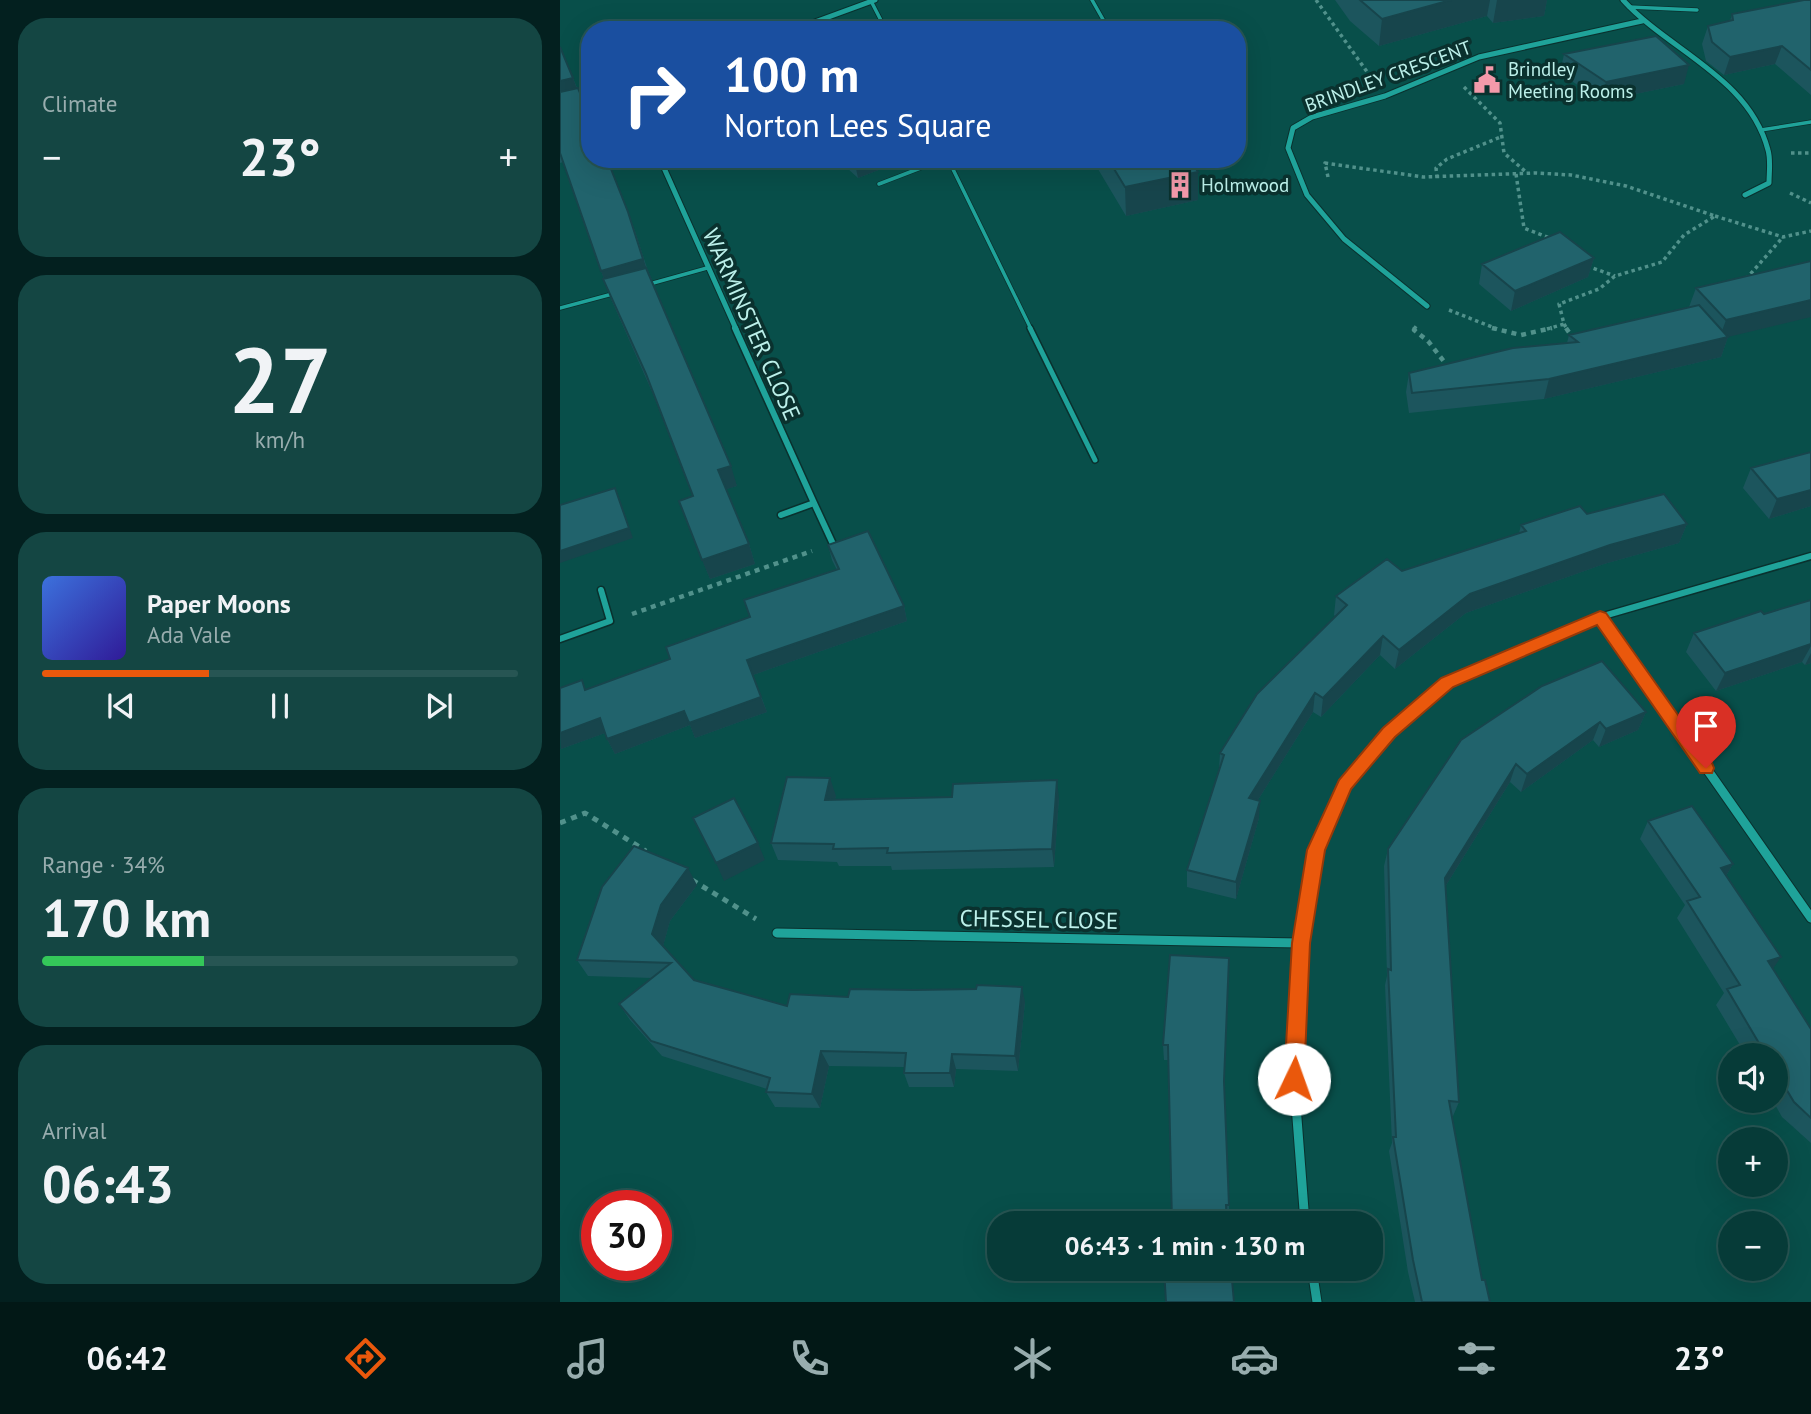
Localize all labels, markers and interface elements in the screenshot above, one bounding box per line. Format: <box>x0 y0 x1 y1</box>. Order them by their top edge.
street label: BRINDLEY CRESCENT <box>1302 35 1475 117</box>
text: 100 m <box>724 42 859 106</box>
icon: right <box>609 49 700 140</box>
place label: Brindley Meeting Rooms <box>1508 57 1634 103</box>
public building icon: Brindley Meeting Rooms <box>1472 65 1502 95</box>
text: Climate <box>42 89 117 118</box>
text: Norton Lees Square <box>724 104 992 146</box>
text: 23° <box>239 123 321 190</box>
text: − <box>42 132 61 181</box>
text: + <box>499 132 518 181</box>
building icon: Holmwood <box>1165 170 1195 200</box>
place label: Holmwood <box>1201 173 1289 197</box>
street label: WARMINSTER CLOSE <box>697 224 807 424</box>
text: 27 <box>228 320 332 438</box>
text: km/h <box>255 425 305 454</box>
text: Paper Moons <box>147 587 291 620</box>
text: Ada Vale <box>147 620 231 649</box>
icon: previous <box>102 687 140 725</box>
icon: pause <box>261 687 299 725</box>
icon: next <box>420 687 458 725</box>
pin <box>1676 696 1736 768</box>
icon: arrive <box>1687 707 1725 745</box>
text: Range · 34% <box>42 850 165 879</box>
text: 170 km <box>42 884 211 951</box>
street label: CHESSEL CLOSE <box>959 903 1119 935</box>
position arrow <box>1257 1042 1331 1116</box>
map controls <box>1718 1043 1788 1281</box>
button: sound <box>1718 1043 1788 1113</box>
text: Arrival <box>42 1116 106 1145</box>
button: + <box>1718 1127 1788 1197</box>
text: 06:43 <box>42 1150 174 1217</box>
speed limit sign: 30 <box>581 1190 672 1281</box>
button: − <box>1718 1211 1788 1281</box>
text: 06:43 · 1 min · 130 m <box>1065 1229 1305 1262</box>
icon: directions <box>341 1334 390 1383</box>
icon: music <box>563 1334 612 1383</box>
icon: phone <box>785 1334 834 1383</box>
icon: climate <box>1008 1334 1057 1383</box>
icon: car <box>1230 1334 1279 1383</box>
icon: filters <box>1452 1334 1501 1383</box>
text: 06:42 <box>87 1337 168 1379</box>
text: 23° <box>1674 1337 1724 1379</box>

